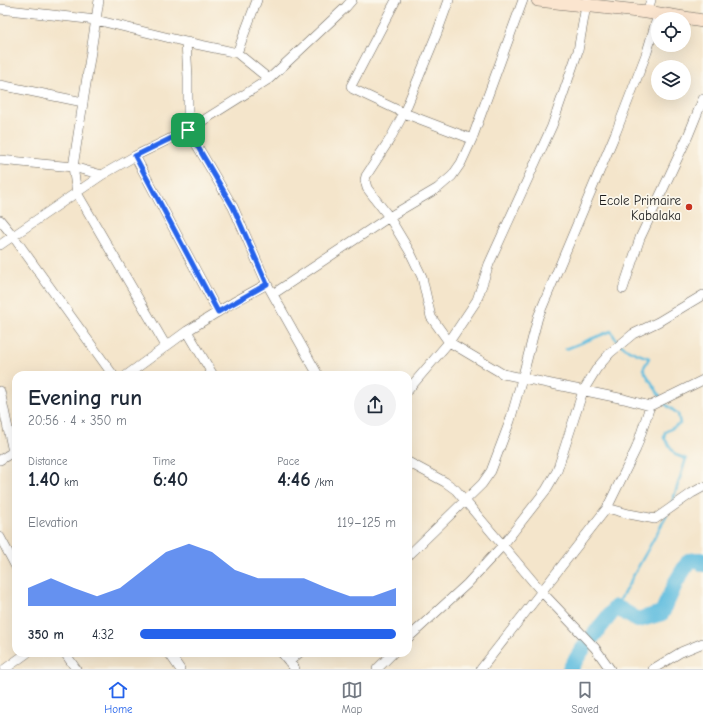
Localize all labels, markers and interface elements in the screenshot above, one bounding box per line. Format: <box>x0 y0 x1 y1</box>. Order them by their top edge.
map controls <box>651 12 691 100</box>
button: locate <box>651 12 691 52</box>
button: layers <box>651 60 691 100</box>
pin <box>171 113 205 147</box>
icon: arrive <box>177 119 199 141</box>
place label: Ecole Primaire Kabalaka <box>599 193 681 223</box>
marker: Ecole Primaire Kabalaka <box>684 202 694 212</box>
button: share <box>354 384 396 426</box>
text: Evening run <box>28 385 142 411</box>
text: 20:56 · 4 × 350 m <box>28 413 127 428</box>
text: Distance <box>28 455 67 468</box>
text: Time <box>153 455 176 468</box>
text: Pace <box>277 455 300 468</box>
text: 1.40 <box>28 468 60 491</box>
text: 6:40 <box>153 468 188 491</box>
text: 4:46 <box>277 468 311 491</box>
text: km <box>60 476 78 489</box>
text: /km <box>311 476 334 489</box>
text: Elevation <box>28 515 78 530</box>
text: 119–125 m <box>337 515 396 530</box>
text: 350 m <box>28 627 64 642</box>
text: 4:32 <box>92 627 114 642</box>
tab: Home <box>104 679 133 716</box>
tab: Map <box>341 679 363 716</box>
tab: Saved <box>571 679 599 716</box>

